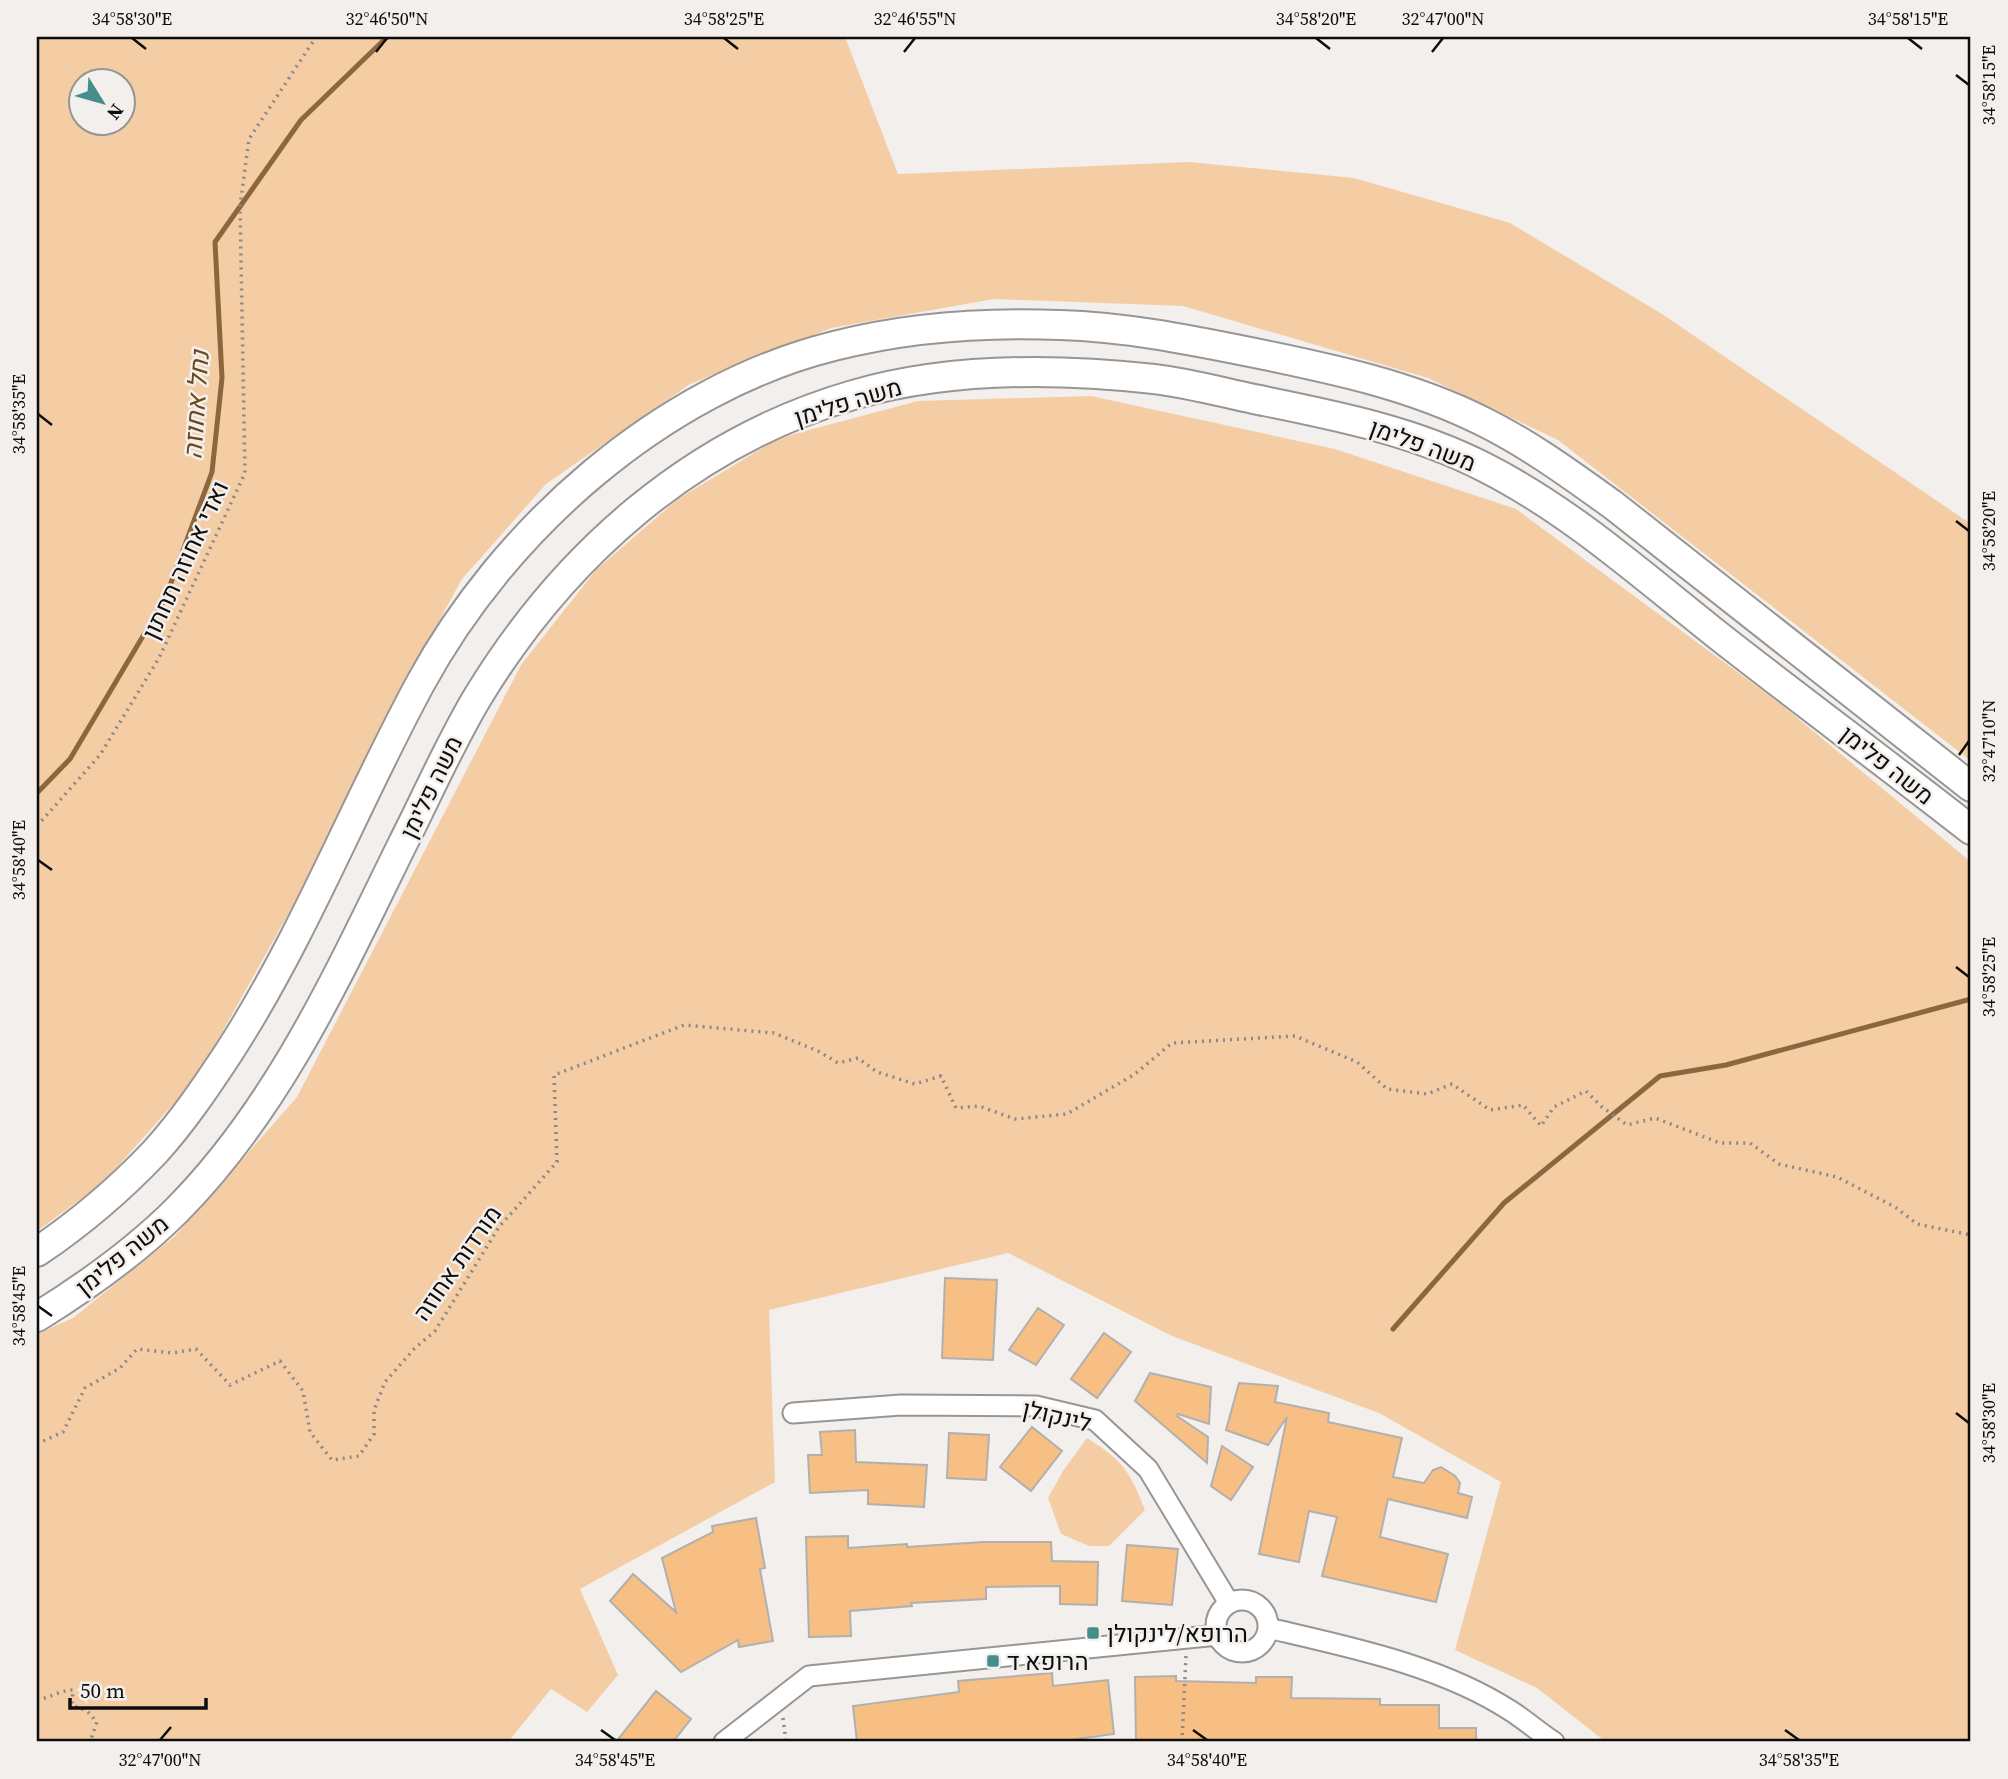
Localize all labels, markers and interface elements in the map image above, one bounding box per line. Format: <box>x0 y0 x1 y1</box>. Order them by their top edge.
text: 34°58'30"E <box>92 6 172 31</box>
text: 32°46'50"N <box>346 6 428 31</box>
text: 34°58'25"E <box>684 6 764 31</box>
text: 32°46'55"N <box>874 6 956 31</box>
text: 34°58'20"E <box>1276 6 1356 31</box>
text: 32°47'00"N <box>1402 6 1484 31</box>
text: 34°58'15"E <box>1868 6 1948 31</box>
text: 34°58'15"E <box>1976 45 2001 125</box>
north arrow <box>66 66 136 136</box>
text: N <box>101 99 130 126</box>
water label: נחל אחוזה <box>174 348 218 461</box>
street label: משה פלימן <box>790 370 906 434</box>
text: 34°58'35"E <box>6 374 31 454</box>
street label: משה פלימן <box>1365 411 1481 479</box>
street label: ואדי אחוזה תחתון <box>134 475 236 645</box>
text: 34°58'20"E <box>1976 491 2001 571</box>
text: 32°47'10"N <box>1976 700 2001 782</box>
street label: משה פלימן <box>1833 718 1941 812</box>
street label: משה פלימן <box>392 730 470 844</box>
text: 34°58'40"E <box>6 820 31 900</box>
text: 34°58'25"E <box>1976 937 2001 1017</box>
street label: מורדות אחוזה <box>405 1199 509 1327</box>
street label: משה פלימן <box>69 1207 175 1303</box>
text: 34°58'45"E <box>6 1266 31 1346</box>
text: 34°58'30"E <box>1976 1383 2001 1463</box>
street label: לינקולן <box>1019 1392 1095 1440</box>
place label: הרופא/לינקולן <box>1107 1617 1248 1650</box>
marker: הרופא/לינקולן <box>1085 1625 1101 1641</box>
place label: הרופא ד <box>1007 1645 1089 1678</box>
marker: הרופא ד <box>985 1653 1001 1669</box>
scale bar <box>70 1667 206 1711</box>
text: 50 m <box>80 1676 125 1705</box>
text: 32°47'00"N <box>119 1747 201 1772</box>
text: 34°58'45"E <box>575 1747 655 1772</box>
text: 34°58'40"E <box>1167 1747 1247 1772</box>
text: 34°58'35"E <box>1759 1747 1839 1772</box>

